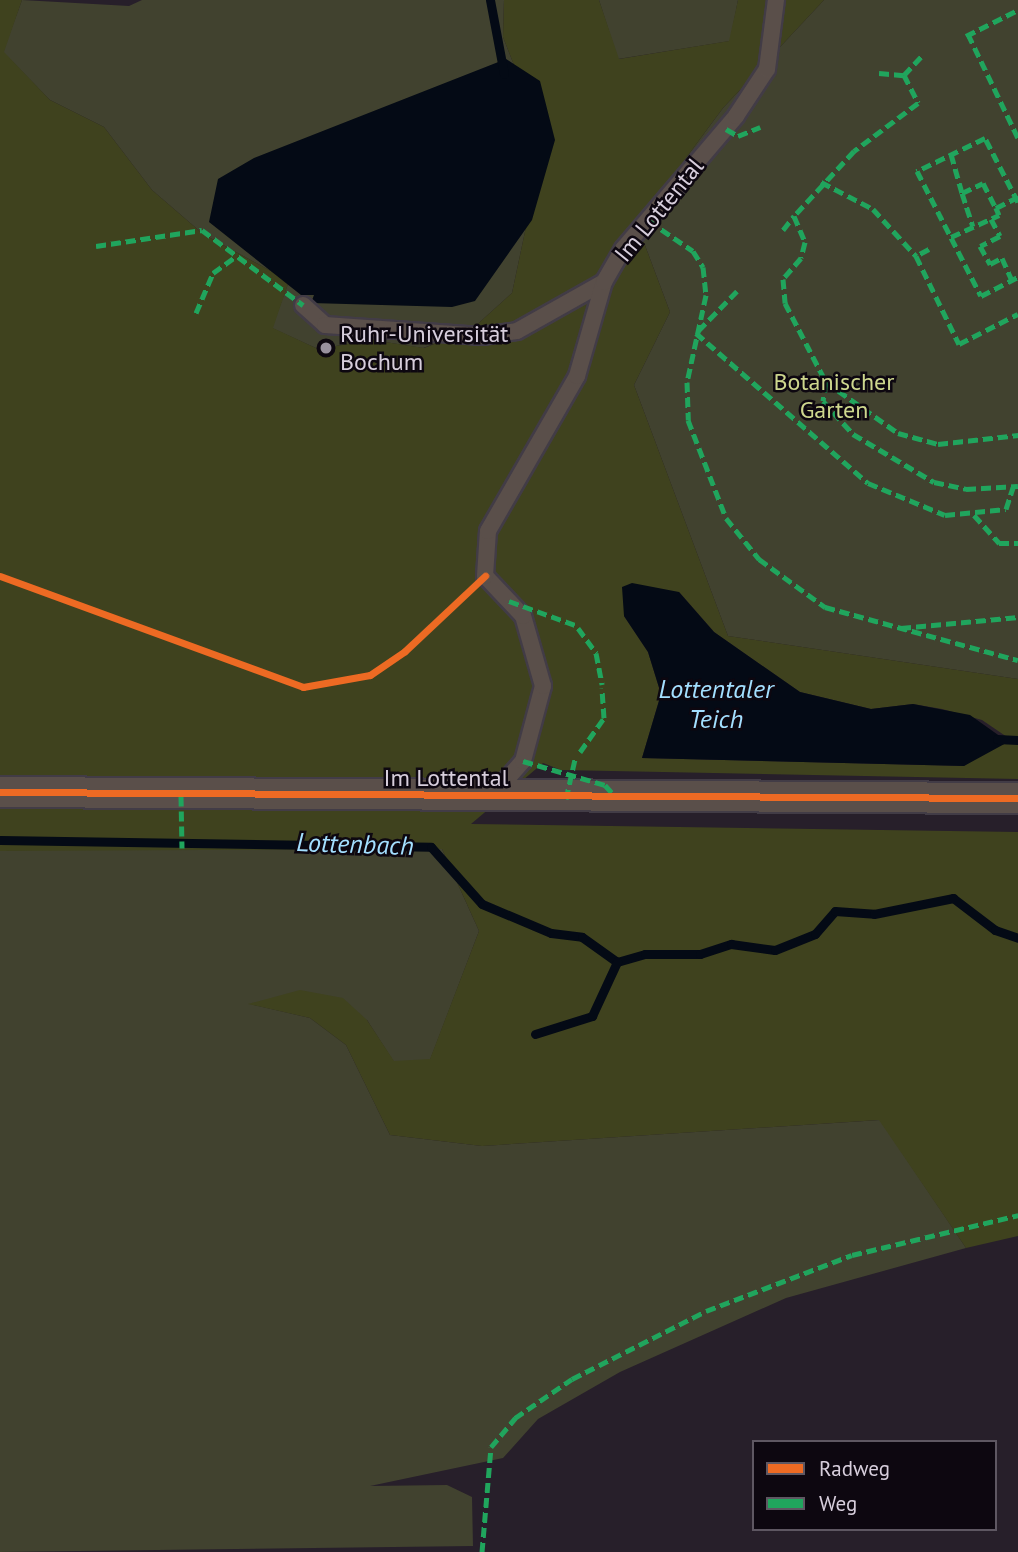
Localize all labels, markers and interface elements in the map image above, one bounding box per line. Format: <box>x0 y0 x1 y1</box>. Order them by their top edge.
street label: Im Lottental <box>608 152 710 268</box>
place label: Ruhr-Universität Bochum <box>340 320 508 376</box>
marker: Ruhr-Universität Bochum <box>318 340 334 356</box>
park label: Botanischer Garten <box>774 368 894 424</box>
water label: Lottentaler Teich <box>658 673 774 734</box>
street label: Im Lottental <box>383 764 509 792</box>
water label: Lottenbach <box>296 826 414 862</box>
legend <box>752 1440 997 1531</box>
text: Radweg <box>819 1455 890 1482</box>
text: Weg <box>819 1490 857 1517</box>

